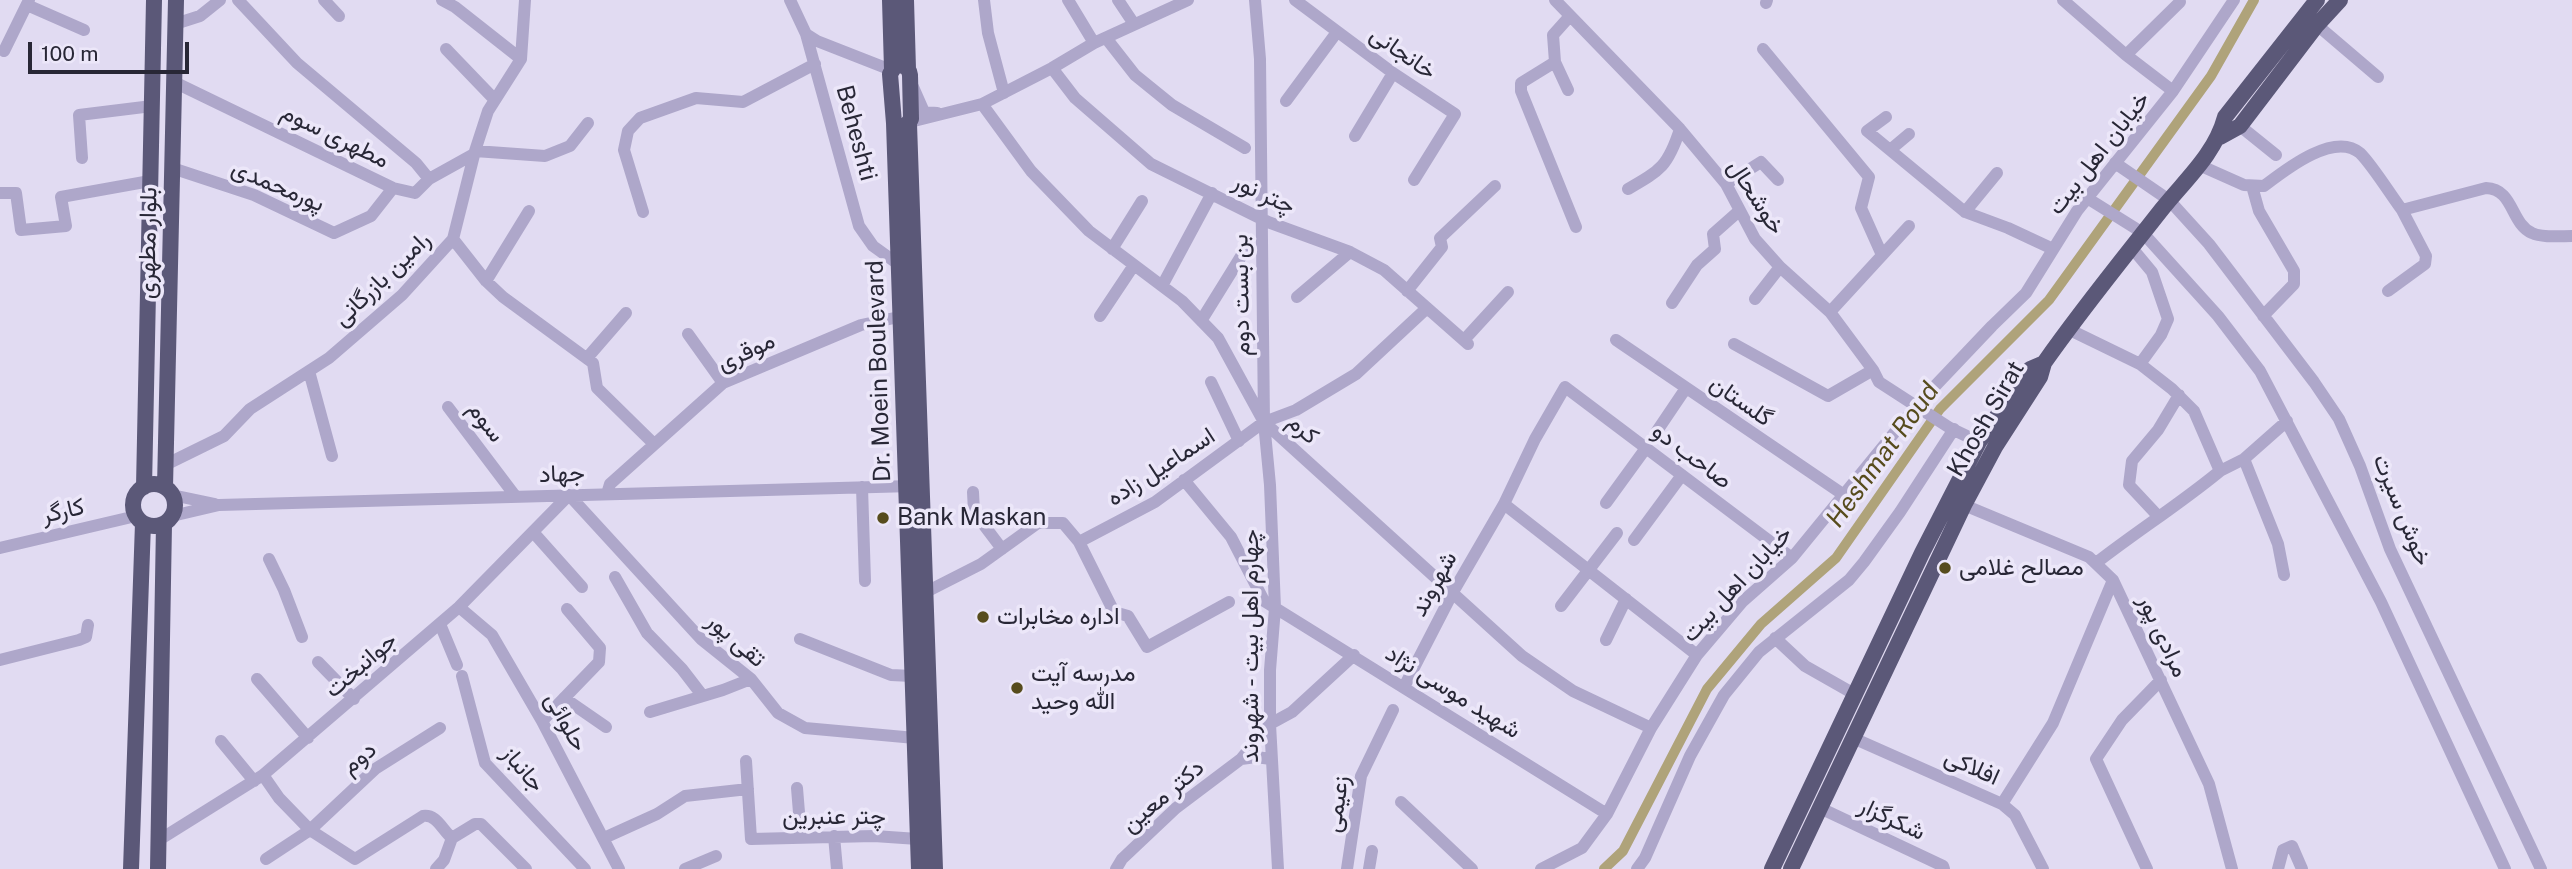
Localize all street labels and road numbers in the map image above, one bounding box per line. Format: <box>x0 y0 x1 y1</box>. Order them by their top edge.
street label: خانجانی <box>1364 20 1442 86</box>
street label: Beheshti <box>829 82 883 184</box>
street label: خیابان اهل بیت <box>2042 86 2156 220</box>
street label: مطهری سوم <box>276 97 394 175</box>
street label: پورمحمدی <box>227 154 329 218</box>
street label: خوشحال <box>1721 154 1791 240</box>
street label: چتر نور <box>1228 167 1300 221</box>
street label: بلوار مطهری <box>133 187 163 299</box>
street label: رامین بازرگانی <box>327 226 437 332</box>
street label: بن بست دوم <box>1226 234 1256 356</box>
street label: Dr. Moein Boulevard <box>861 260 897 482</box>
street label: موقری <box>712 326 780 378</box>
street label: Khosh Sirat <box>1941 356 2031 482</box>
street label: گلستان <box>1704 369 1778 433</box>
street label: سوم <box>461 396 511 448</box>
street label: کرم <box>1281 407 1325 451</box>
street label: صاحب دو <box>1646 417 1738 495</box>
street label: اسماعیل زاده <box>1101 421 1221 513</box>
street label: خوش سیرت <box>2367 450 2437 570</box>
street label: جهاد <box>539 459 585 489</box>
street label: کارگر <box>39 492 87 530</box>
street label: خیابان اهل بیت <box>1676 520 1798 648</box>
street label: چهارم اهل بیت - شهروند <box>1237 529 1265 763</box>
street label: شهروند <box>1404 546 1464 622</box>
street label: مرادی پور <box>2131 590 2195 682</box>
street label: تقی پور <box>701 607 771 673</box>
street label: جوانبخت <box>319 626 403 704</box>
street label: شهید موسی نژاد <box>1380 639 1526 745</box>
street label: حلوائی <box>538 688 594 756</box>
street label: دوم <box>336 735 382 781</box>
street label: جانباز <box>495 740 551 798</box>
street label: افلاکی <box>1940 742 2004 792</box>
street label: دکتر معین <box>1116 753 1210 839</box>
street label: زعیمی <box>1318 773 1356 835</box>
street label: شکرگزار <box>1854 791 1930 847</box>
street label: چتر عنبرین <box>782 803 886 831</box>

